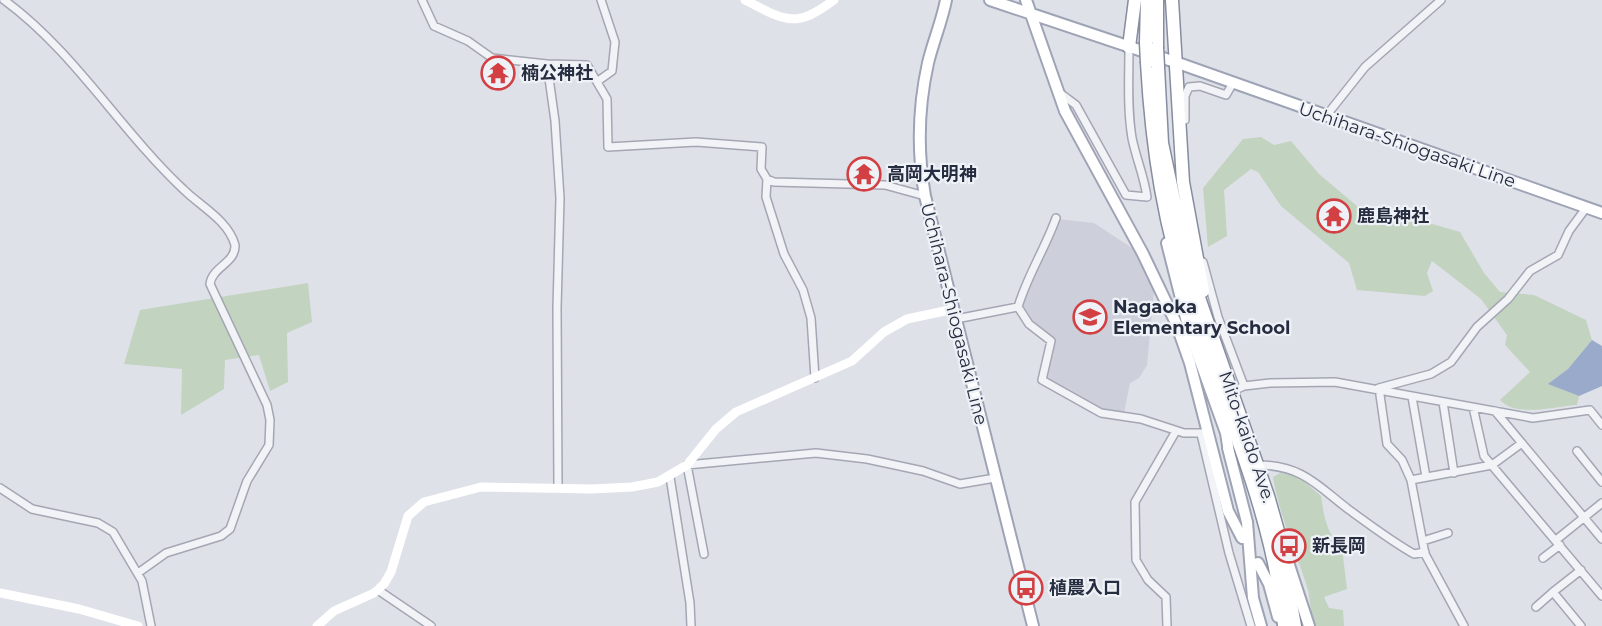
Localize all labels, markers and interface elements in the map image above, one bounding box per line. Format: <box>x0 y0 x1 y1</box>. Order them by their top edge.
temple icon: 楠公神社 <box>480 55 516 91</box>
place label: 楠公神社 <box>521 62 593 84</box>
street label: Uchihara-Shiogasaki Line <box>1296 97 1519 193</box>
temple icon: 高岡大明神 <box>846 156 882 192</box>
place label: 高岡大明神 <box>887 163 977 185</box>
temple icon: 鹿島神社 <box>1316 198 1352 234</box>
street label: Uchihara-Shiogasaki Line <box>916 201 992 428</box>
place label: 鹿島神社 <box>1357 205 1429 227</box>
place label: Nagaoka Elementary School <box>1113 296 1290 339</box>
school or university icon: Nagaoka Elementary School <box>1072 299 1108 335</box>
street label: Mito-kaido Ave. <box>1214 368 1280 506</box>
bus stop icon: 新長岡 <box>1271 528 1307 564</box>
place label: 新長岡 <box>1312 535 1366 557</box>
bus stop icon: 植農入口 <box>1008 570 1044 606</box>
place label: 植農入口 <box>1049 577 1121 599</box>

